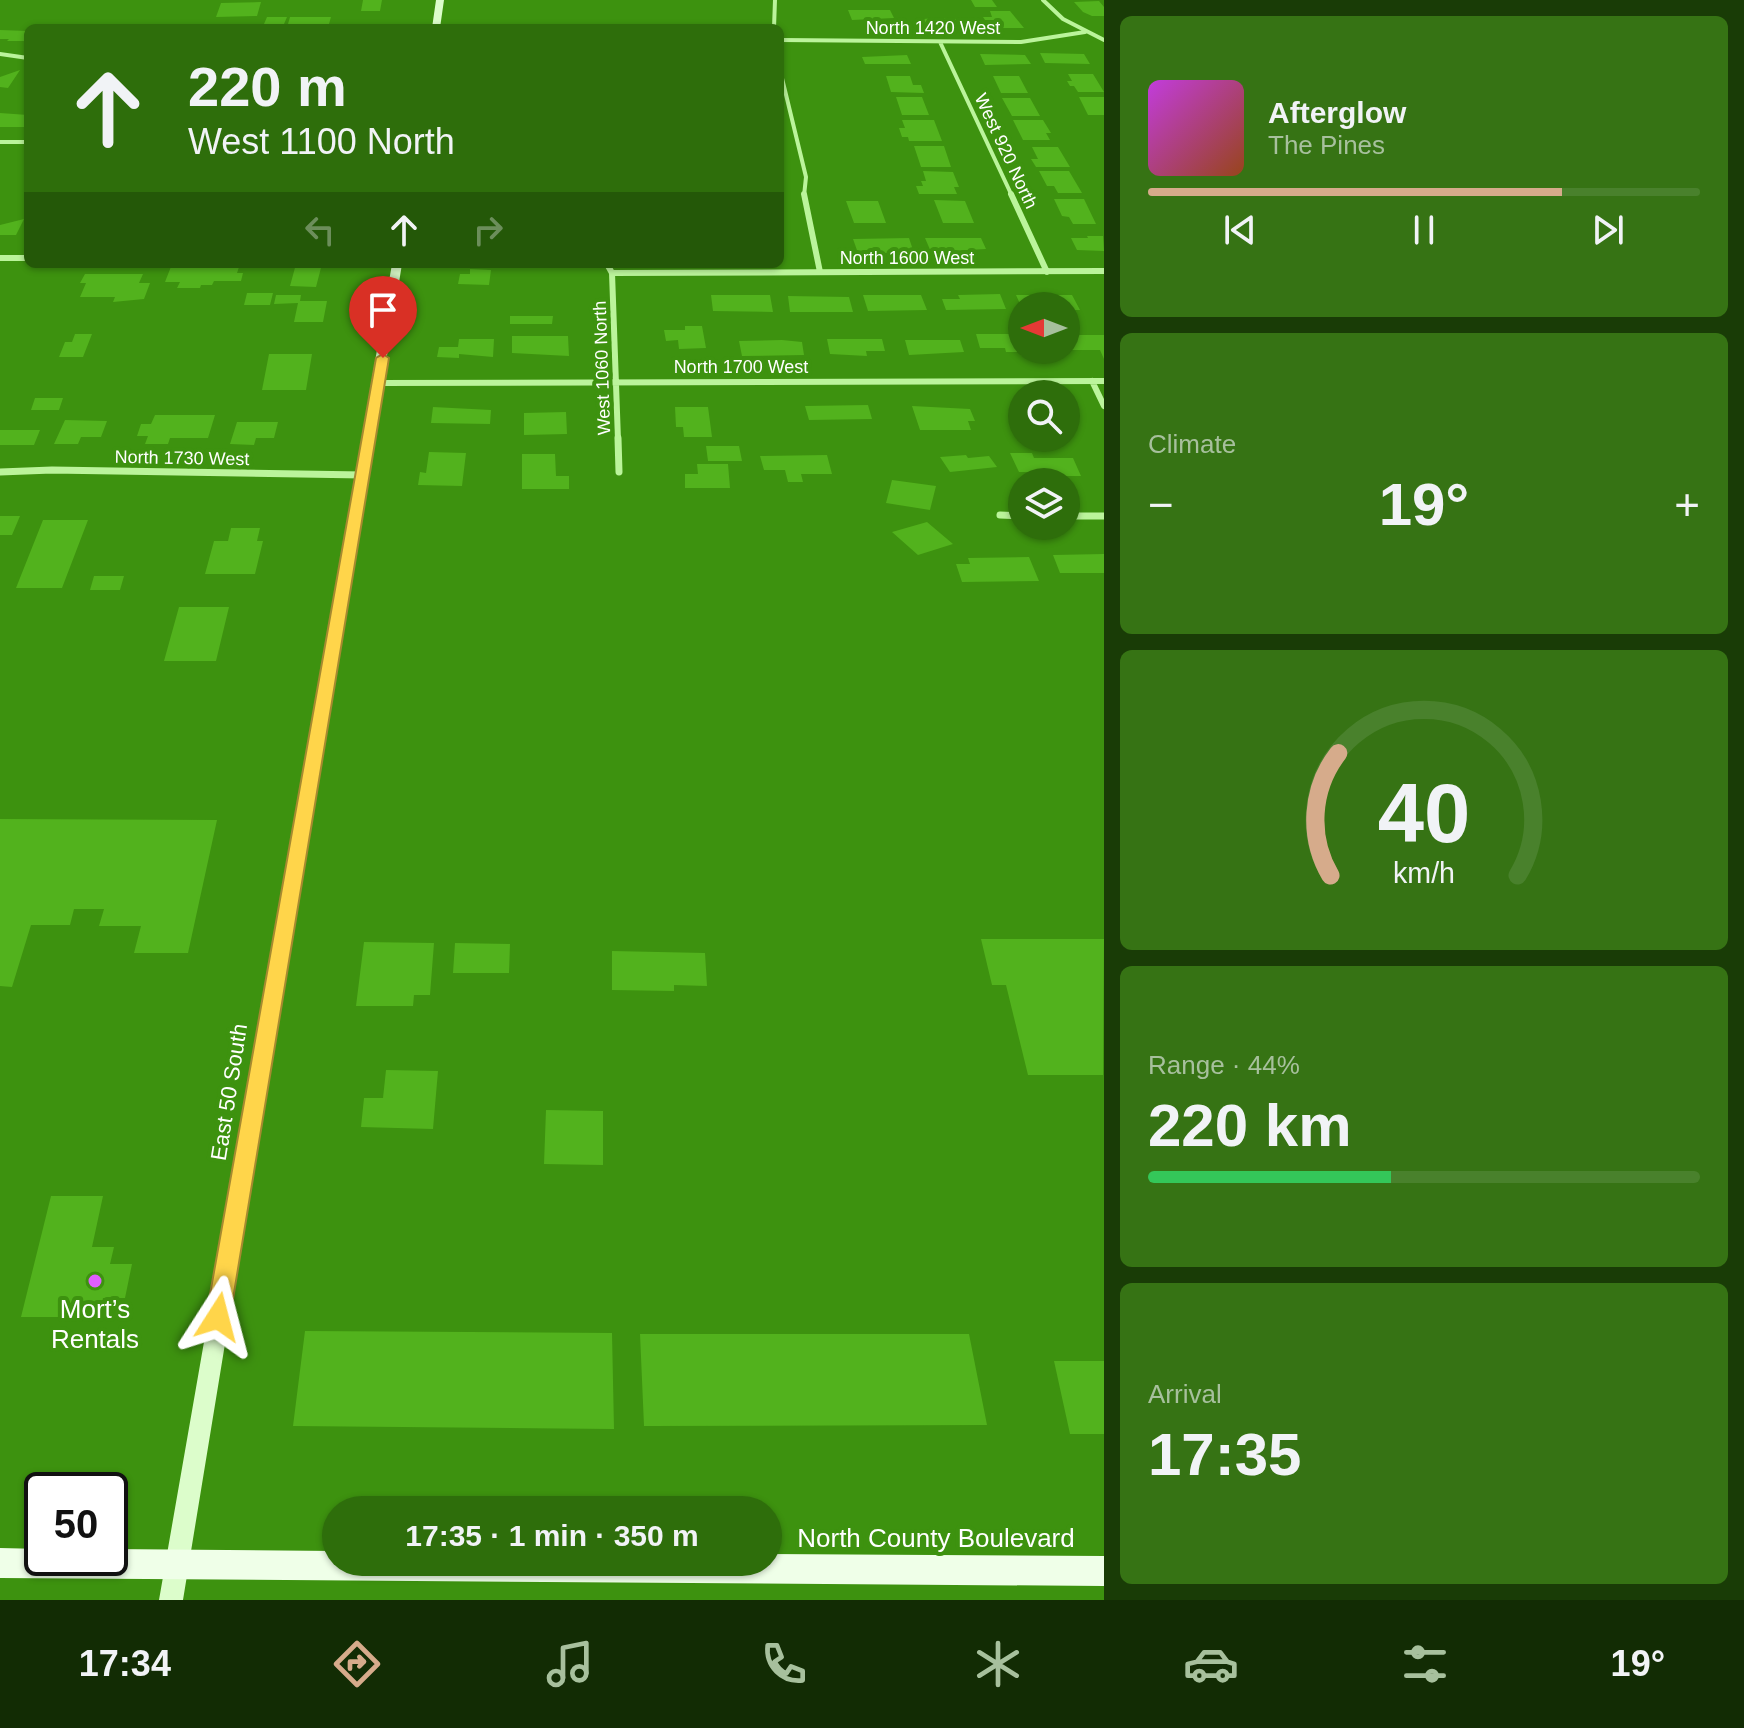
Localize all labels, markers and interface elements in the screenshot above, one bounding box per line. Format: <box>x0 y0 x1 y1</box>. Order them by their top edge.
street label: North 1420 West <box>866 18 1000 38</box>
text: 220 m <box>188 55 347 118</box>
icon: ahead <box>56 56 160 160</box>
street label: West 920 North <box>971 90 1041 212</box>
text: Afterglow <box>1268 96 1406 129</box>
text: West 1100 North <box>188 121 455 162</box>
text: The Pines <box>1268 130 1385 160</box>
icon: left <box>298 208 342 252</box>
icon: ahead <box>382 208 426 252</box>
icon: right <box>466 208 510 252</box>
icon: previous <box>1218 208 1262 252</box>
icon: pause <box>1402 208 1446 252</box>
icon: next <box>1586 208 1630 252</box>
street label: North 1600 West <box>840 248 974 268</box>
pin <box>349 276 417 358</box>
icon: arrive <box>361 288 405 332</box>
north arrow <box>1008 292 1080 364</box>
map controls <box>1008 292 1080 540</box>
street label: West 1060 North <box>590 300 614 436</box>
street label: North 1700 West <box>674 357 808 377</box>
button: search <box>1008 380 1080 452</box>
text: Climate <box>1148 429 1236 459</box>
street label: North 1730 West <box>114 447 250 469</box>
button: layers <box>1008 468 1080 540</box>
text: 19° <box>1379 471 1469 538</box>
text: − <box>1148 480 1174 529</box>
text: + <box>1674 480 1700 529</box>
text: 40 <box>1378 767 1470 860</box>
text: km/h <box>1393 857 1455 889</box>
street label: East 50 South <box>206 1022 252 1162</box>
text: Range · 44% <box>1148 1050 1300 1080</box>
text: 220 km <box>1148 1092 1352 1159</box>
marker: Mort’s Rentals <box>86 1272 104 1290</box>
position arrow <box>176 1275 260 1359</box>
place label: Mort’s Rentals <box>51 1294 139 1354</box>
text: Arrival <box>1148 1379 1222 1409</box>
text: 17:35 <box>1148 1421 1301 1488</box>
speed limit sign: 50 <box>24 1472 128 1576</box>
text: 17:35 · 1 min · 350 m <box>405 1519 699 1552</box>
street label: North County Boulevard <box>797 1523 1075 1553</box>
icon: directions <box>329 1636 385 1692</box>
icon: music <box>542 1636 598 1692</box>
icon: phone <box>756 1636 812 1692</box>
icon: climate <box>970 1636 1026 1692</box>
icon: car <box>1183 1636 1239 1692</box>
icon: filters <box>1397 1636 1453 1692</box>
text: 17:34 <box>79 1643 171 1684</box>
text: 19° <box>1611 1643 1665 1684</box>

